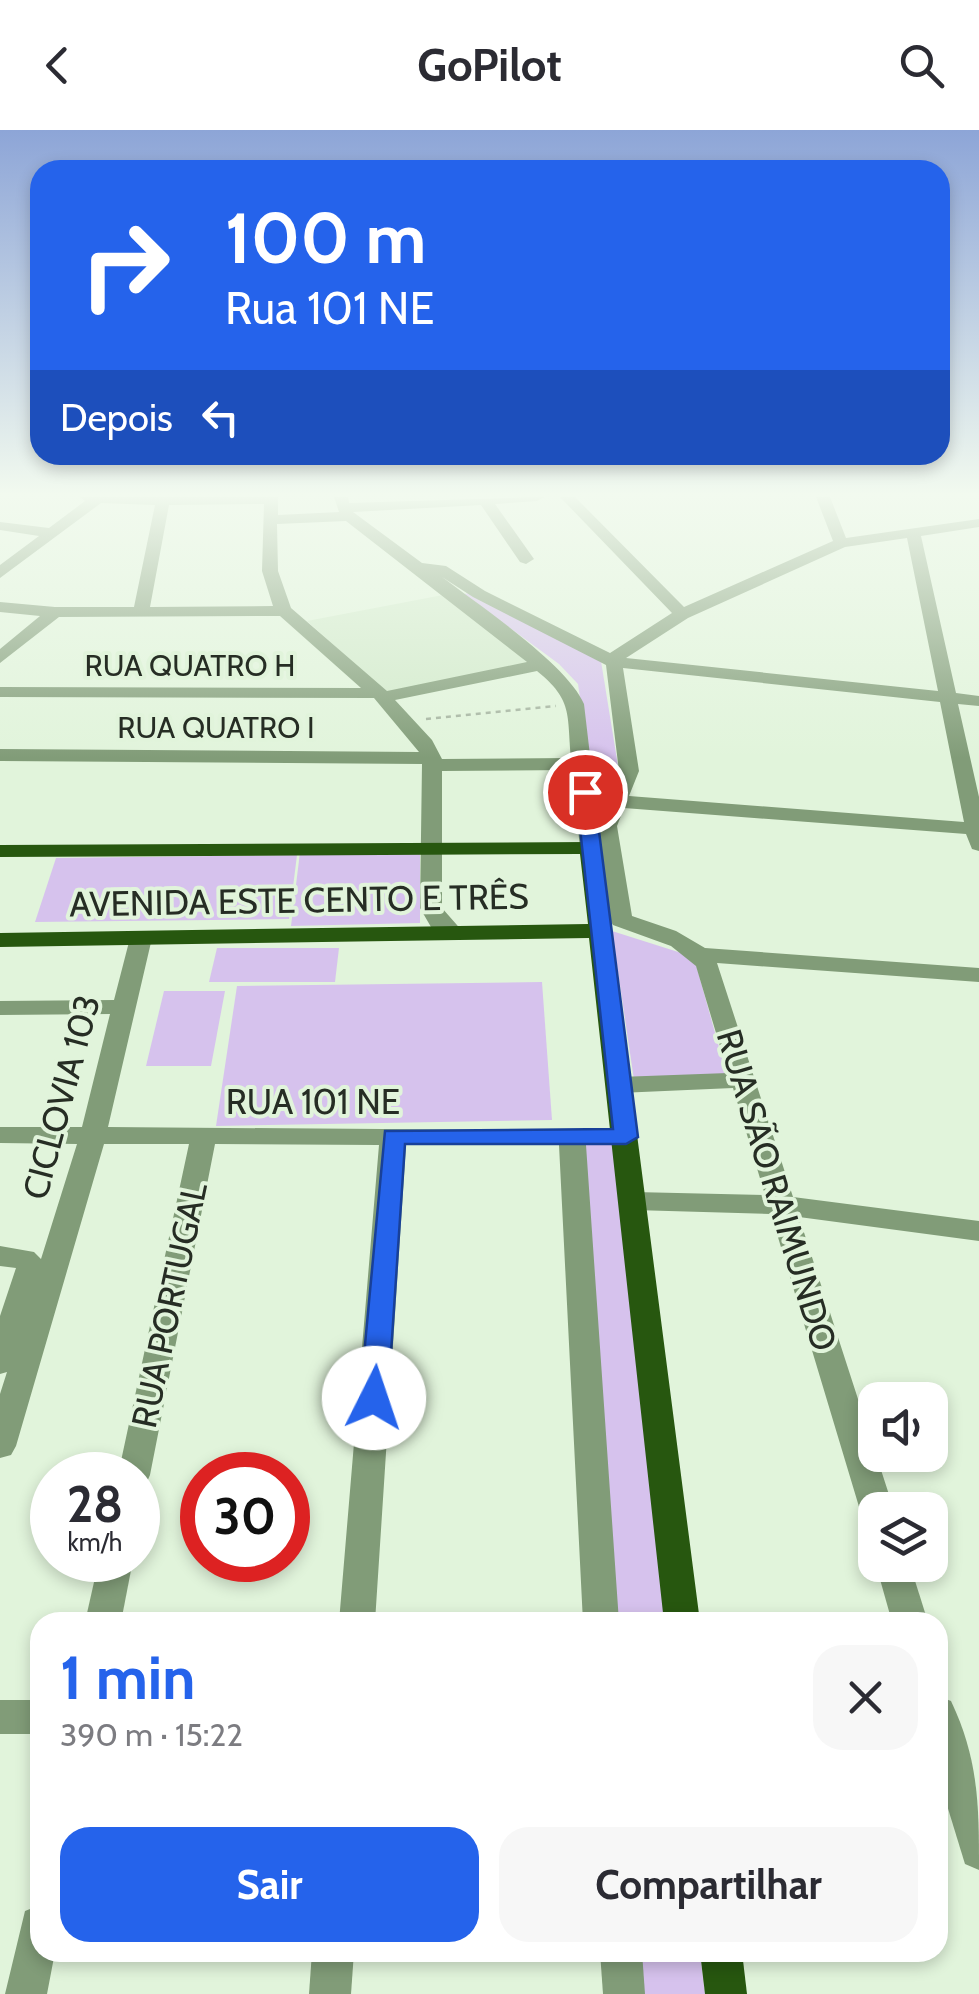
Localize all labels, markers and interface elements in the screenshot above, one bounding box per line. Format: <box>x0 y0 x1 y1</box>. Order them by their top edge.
icon: back <box>30 38 85 93</box>
text: GoPilot <box>417 38 562 92</box>
icon: search <box>894 38 949 93</box>
text: 100 m <box>225 195 426 281</box>
icon: right <box>60 200 190 330</box>
text: Rua 101 NE <box>225 281 434 335</box>
icon: left <box>193 390 248 445</box>
text: Depois <box>60 394 173 441</box>
street label: RUA QUATRO H <box>85 647 295 684</box>
street label: RUA QUATRO I <box>117 709 315 746</box>
pin <box>543 750 628 835</box>
icon: arrive <box>558 765 613 820</box>
street label: AVENIDA ESTE CENTO E TRÊS <box>69 874 529 926</box>
street label: CICLOVIA 103 <box>13 990 109 1204</box>
street label: RUA SÃO RAIMUNDO <box>708 1024 846 1356</box>
street label: RUA 101 NE <box>226 1080 400 1123</box>
street label: RUA PORTUGAL <box>122 1178 216 1432</box>
position arrow <box>322 1346 426 1450</box>
map controls <box>858 1382 948 1582</box>
button: sound <box>858 1382 948 1472</box>
speed limit sign: 30 <box>180 1452 310 1582</box>
text: 28 <box>67 1474 123 1535</box>
button: layers <box>858 1492 948 1582</box>
text: km/h <box>68 1527 122 1557</box>
text: 1 min <box>60 1641 195 1714</box>
button: close <box>813 1645 918 1750</box>
text: 390 m · 15:22 <box>60 1715 243 1754</box>
button: Sair <box>60 1827 479 1942</box>
button: Compartilhar <box>499 1827 918 1942</box>

